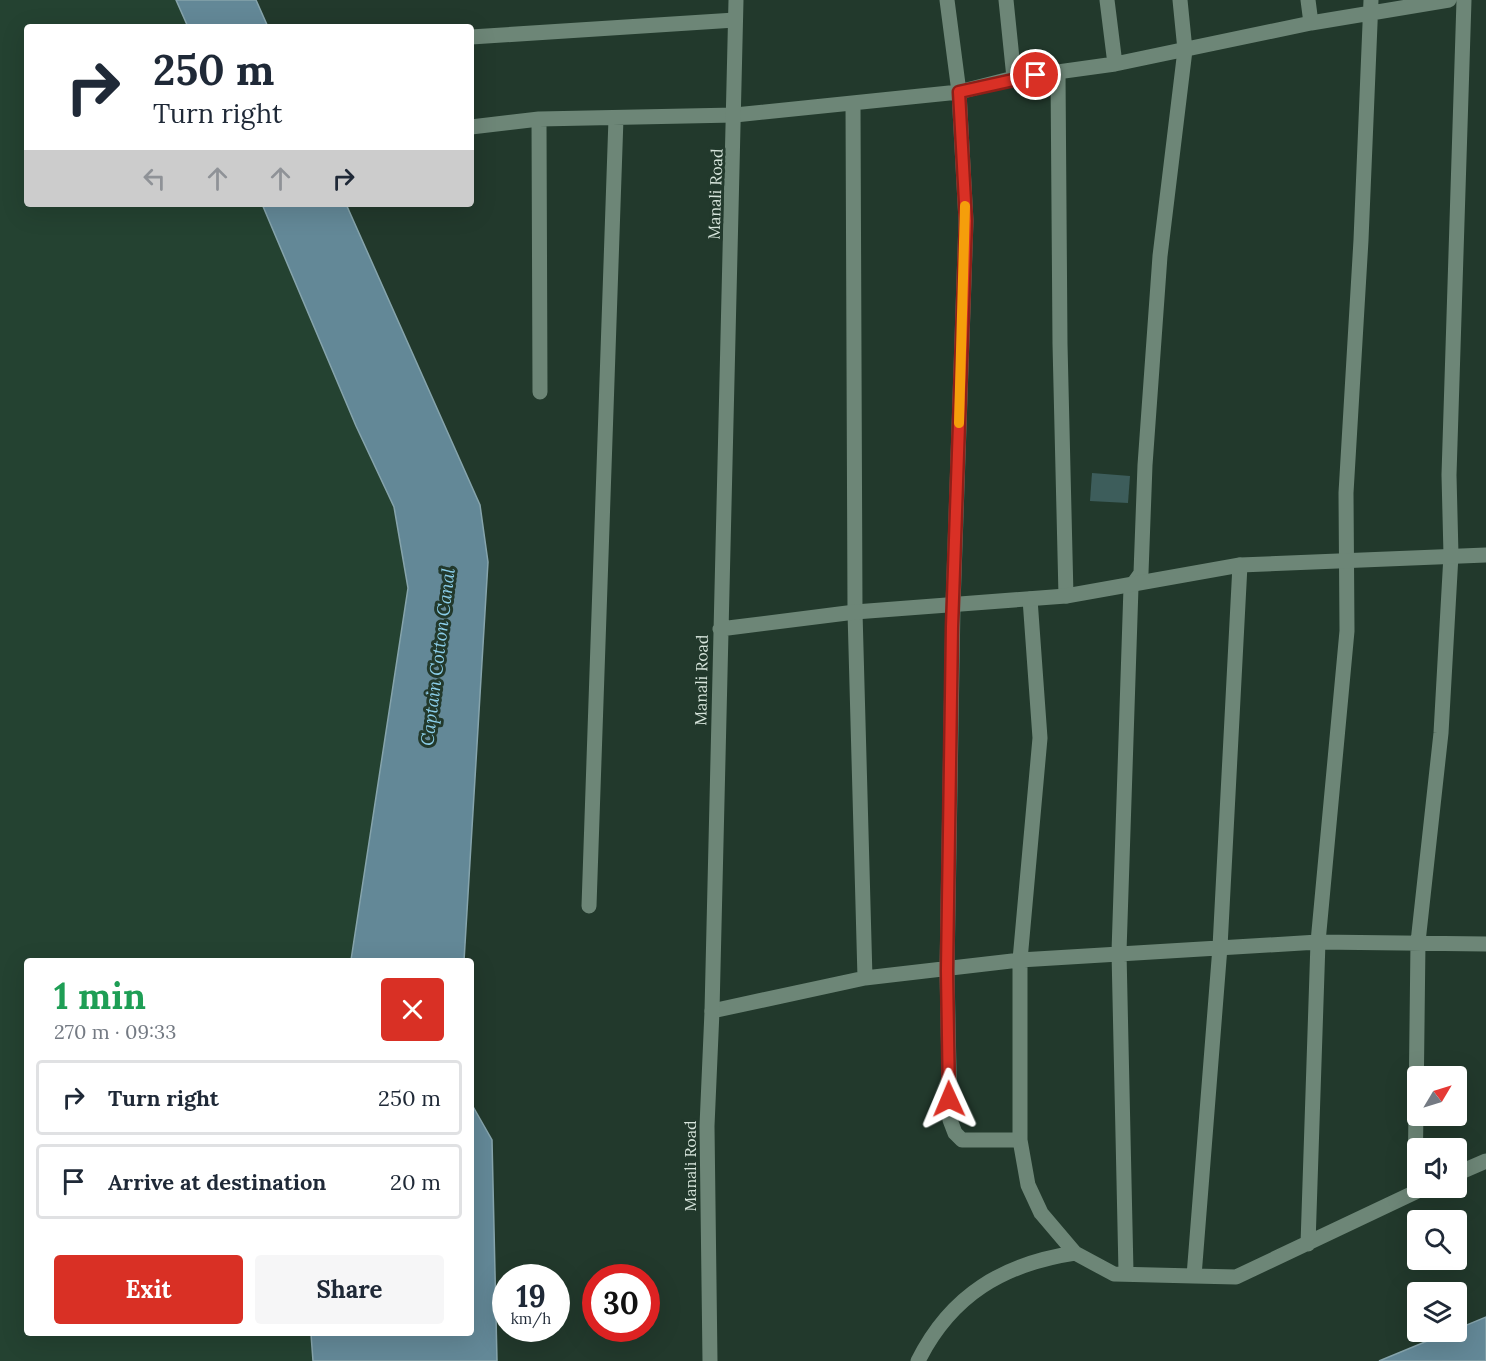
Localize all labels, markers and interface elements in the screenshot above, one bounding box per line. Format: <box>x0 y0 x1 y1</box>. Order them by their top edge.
text: 250 m <box>153 43 274 97</box>
icon: right <box>54 48 132 126</box>
pin <box>1010 49 1061 100</box>
icon: arrive <box>1019 58 1052 91</box>
text: Turn right <box>153 96 282 130</box>
street label: Manali Road <box>703 148 727 240</box>
icon: left <box>138 162 171 195</box>
icon: ahead <box>201 162 234 195</box>
icon: ahead <box>264 162 297 195</box>
icon: right <box>327 162 360 195</box>
water label: Captain Cotton Canal <box>415 567 460 747</box>
street label: Manali Road <box>690 634 712 726</box>
text: 1 min <box>54 973 146 1019</box>
button: close <box>381 978 444 1041</box>
text: 270 m · 09:33 <box>54 1019 176 1044</box>
north arrow <box>1407 1066 1467 1126</box>
map controls <box>1407 1066 1467 1342</box>
position arrow <box>917 1067 981 1131</box>
icon: right <box>57 1081 90 1114</box>
text: Turn right <box>108 1084 219 1112</box>
text: 250 m <box>378 1084 441 1112</box>
street label: Manali Road <box>680 1120 700 1212</box>
button: sound <box>1407 1138 1467 1198</box>
icon: arrive <box>57 1165 90 1198</box>
text: Arrive at destination <box>108 1168 326 1196</box>
text: 20 m <box>390 1168 441 1196</box>
button: search <box>1407 1210 1467 1270</box>
button: Exit <box>54 1255 243 1324</box>
button: Share <box>255 1255 444 1324</box>
speed limit sign: 30 <box>582 1264 660 1342</box>
text: 19 <box>516 1277 546 1315</box>
button: layers <box>1407 1282 1467 1342</box>
text: km/h <box>511 1309 551 1328</box>

